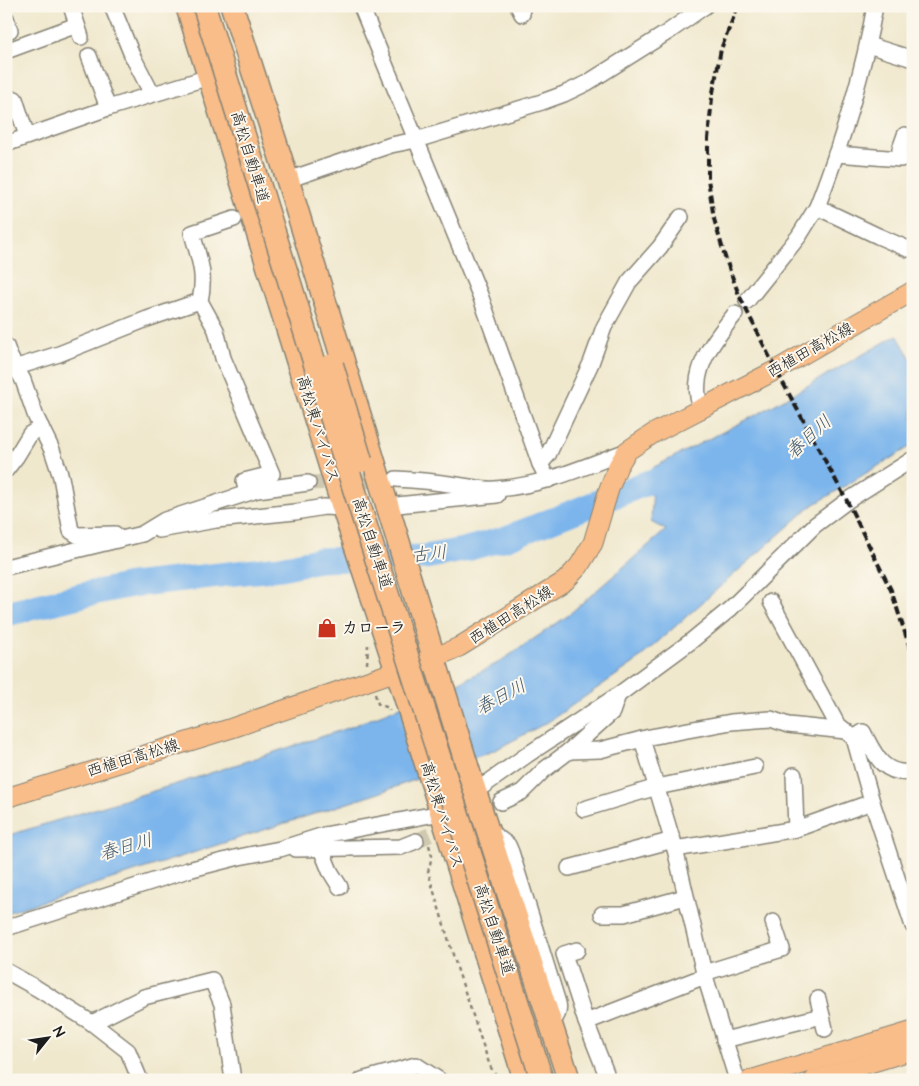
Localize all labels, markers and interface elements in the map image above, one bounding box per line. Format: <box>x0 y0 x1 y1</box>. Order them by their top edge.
street label: 高松自動車道 <box>225 108 275 206</box>
street label: 西植田高松線 <box>763 317 857 383</box>
street label: 高松東バイパス <box>291 372 345 486</box>
water label: 春日川 <box>781 410 837 464</box>
street label: 高松自動車道 <box>347 494 397 592</box>
water label: 古川 <box>410 540 448 568</box>
street label: 西植田高松線 <box>464 580 558 650</box>
shop icon: カローラ <box>316 617 338 639</box>
place label: カローラ <box>342 617 406 639</box>
water label: 春日川 <box>471 673 531 721</box>
street label: 西植田高松線 <box>84 733 182 783</box>
street label: 高松東バイパス <box>415 758 469 872</box>
water label: 春日川 <box>97 828 155 866</box>
street label: 高松自動車道 <box>469 880 519 978</box>
north arrow <box>22 1014 72 1064</box>
text: N <box>48 1023 69 1041</box>

